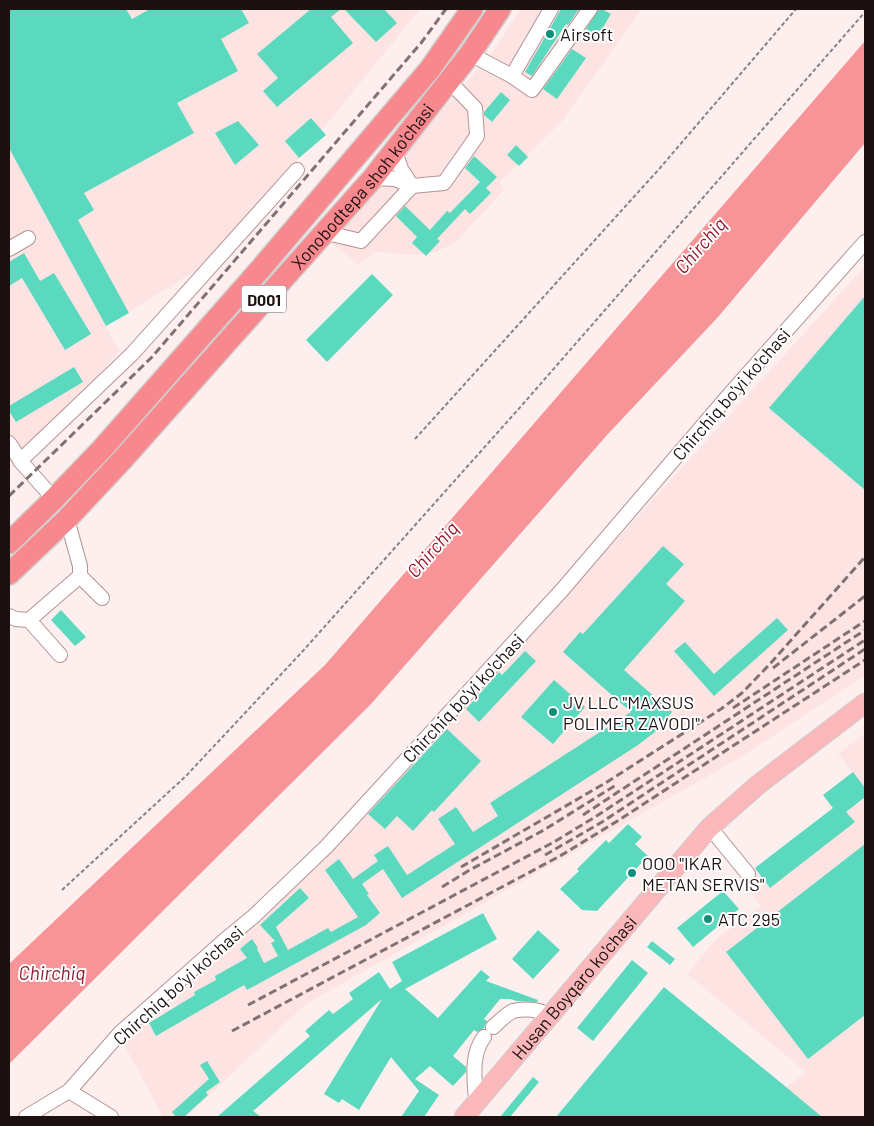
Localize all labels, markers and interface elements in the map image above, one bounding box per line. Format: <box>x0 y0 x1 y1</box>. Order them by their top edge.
place label: Airsoft <box>560 23 613 45</box>
marker: Airsoft <box>544 28 556 40</box>
street label: Xonobodtepa shoh ko'chasi <box>286 99 438 274</box>
water label: Chirchiq <box>669 212 731 278</box>
road number: D001 <box>242 286 286 312</box>
street label: Chirchiq bo'yi ko'chasi <box>667 323 795 465</box>
water label: Chirchiq <box>401 516 463 582</box>
street label: Chirchiq bo'yi ko'chasi <box>398 629 528 767</box>
place label: JV LLC "MAXSUS POLIMER ZAVODI" <box>563 691 700 734</box>
marker: JV LLC "MAXSUS POLIMER ZAVODI" <box>547 706 559 718</box>
place label: OOO "IKAR METAN SERVIS" <box>642 852 765 895</box>
marker: OOO "IKAR METAN SERVIS" <box>626 867 638 879</box>
place label: ATC 295 <box>718 908 780 930</box>
street label: Husan Boyqaro ko'chasi <box>507 911 641 1064</box>
marker: ATC 295 <box>702 913 714 925</box>
street label: Chirchiq bo'yi ko'chasi <box>108 921 248 1049</box>
water label: Chirchiq <box>19 961 85 984</box>

